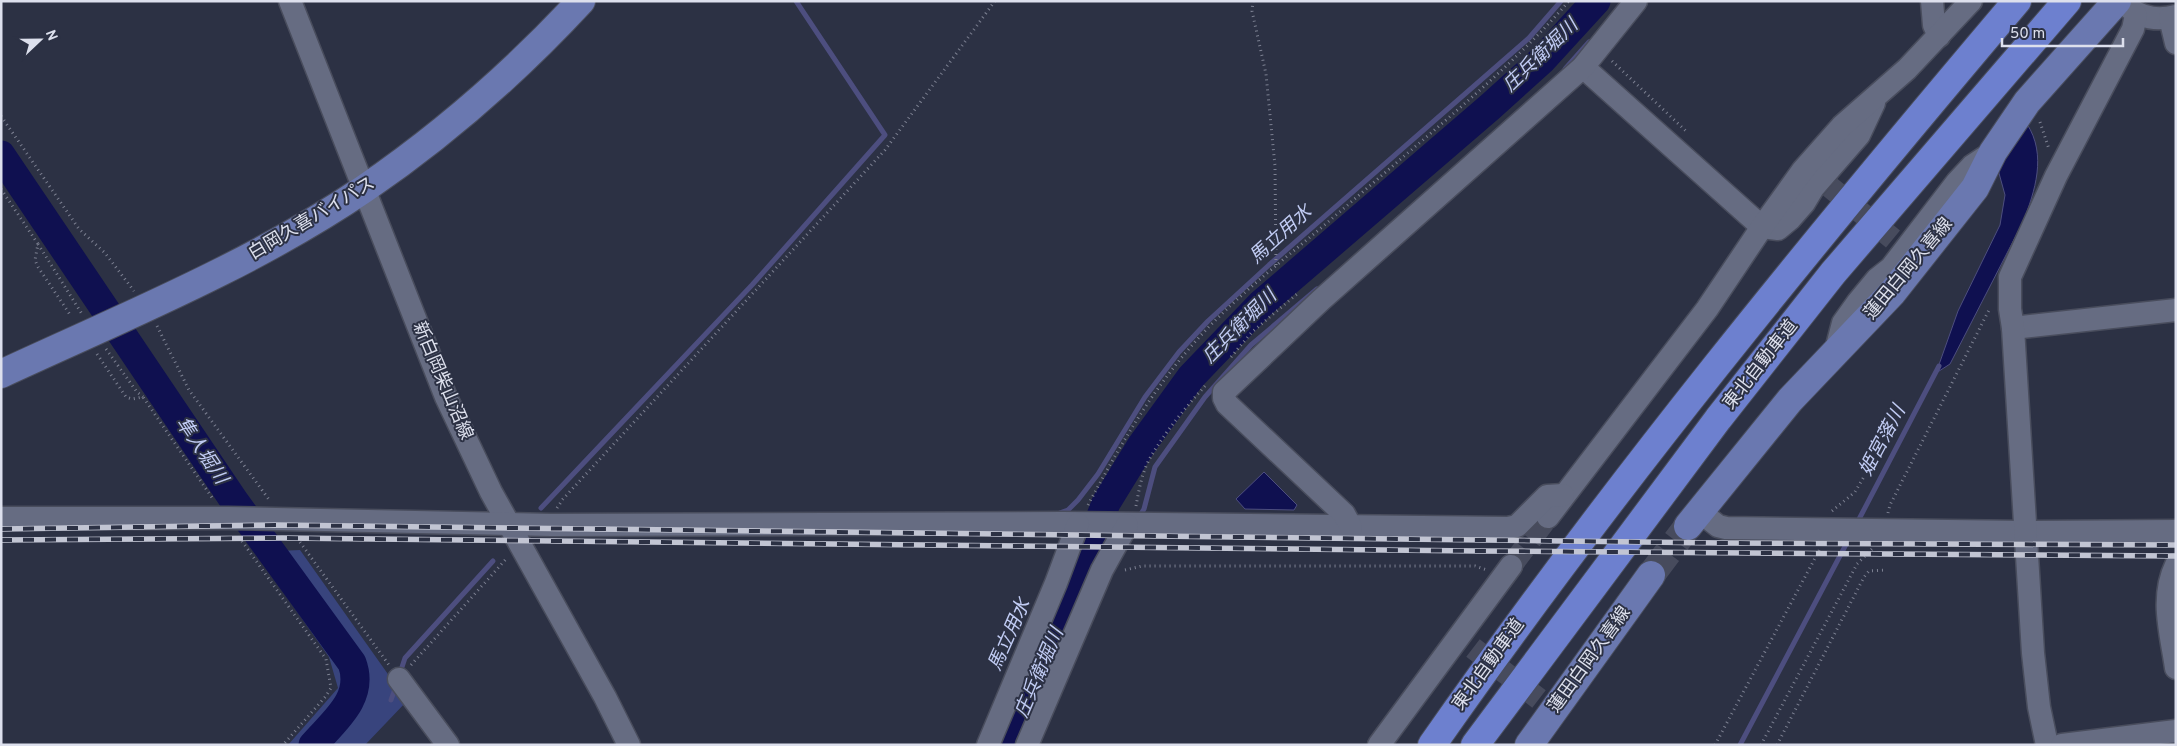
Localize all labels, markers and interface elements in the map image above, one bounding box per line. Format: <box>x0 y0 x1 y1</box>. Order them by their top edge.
water label: 庄兵衛堀川 <box>1498 13 1585 98</box>
north arrow <box>15 15 65 65</box>
scale bar <box>2002 15 2123 47</box>
text: 50 m <box>2010 25 2045 44</box>
text: N <box>41 28 60 44</box>
street label: 白岡久喜バイパス <box>245 172 379 266</box>
water label: 馬立用水 <box>1245 199 1319 269</box>
street label: 蓮田白岡久喜線 <box>1860 213 1958 325</box>
water label: 庄兵衛堀川 <box>1198 284 1283 369</box>
street label: 東北自動車道 <box>1719 315 1803 415</box>
street label: 新白岡柴山沼線 <box>407 319 477 443</box>
water label: 姫宮落川 <box>1855 400 1912 480</box>
water label: 隼人堀川 <box>170 413 233 491</box>
water label: 馬立用水 <box>984 594 1037 675</box>
street label: 蓮田白岡久喜線 <box>1544 602 1636 718</box>
street label: 東北自動車道 <box>1448 615 1530 715</box>
water label: 庄兵衛堀川 <box>1010 623 1070 721</box>

